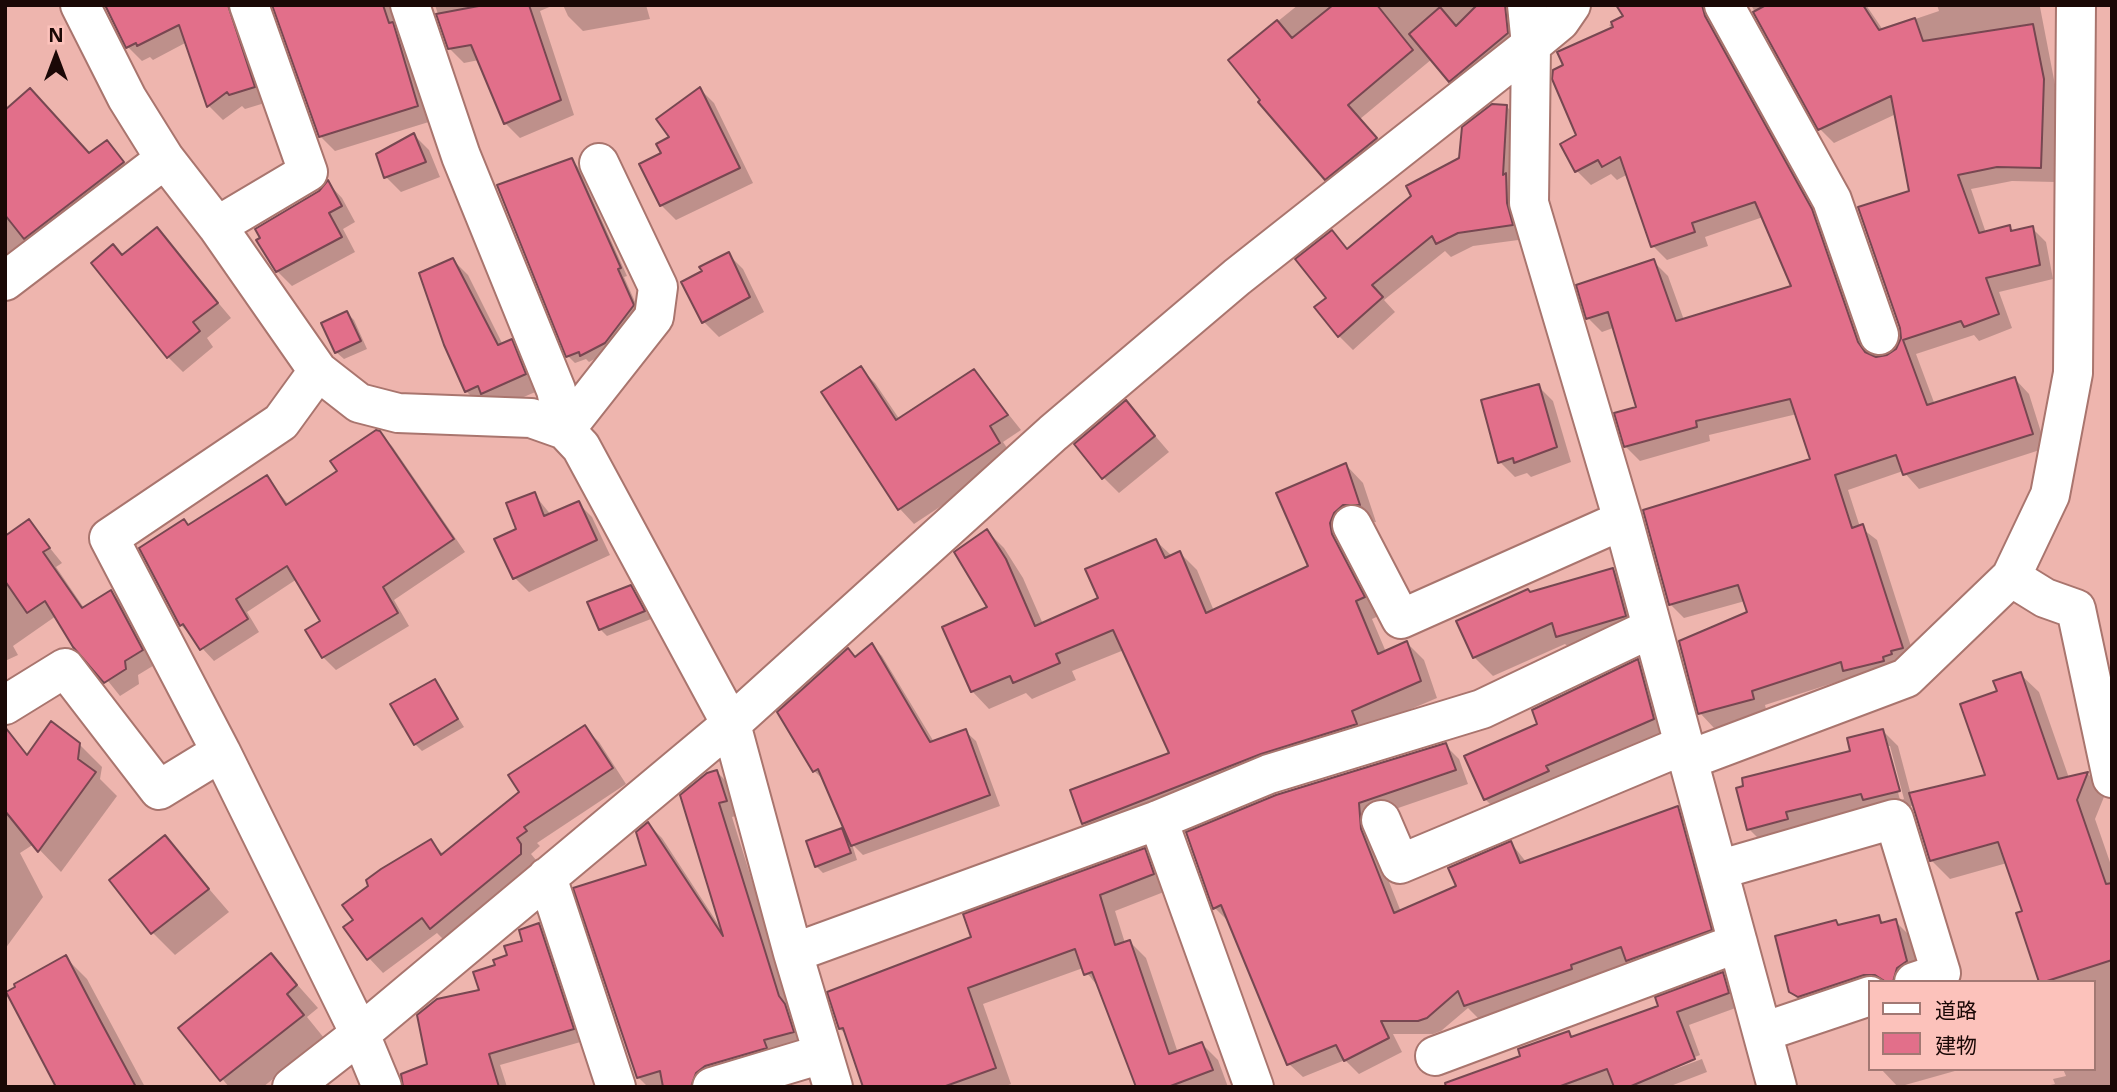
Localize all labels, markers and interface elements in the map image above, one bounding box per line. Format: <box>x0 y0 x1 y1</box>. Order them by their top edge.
north arrow <box>21 21 91 91</box>
text: N <box>48 22 64 48</box>
legend <box>1868 980 2096 1071</box>
text: 道路 <box>1935 996 1977 1024</box>
text: 建物 <box>1935 1031 1977 1059</box>

